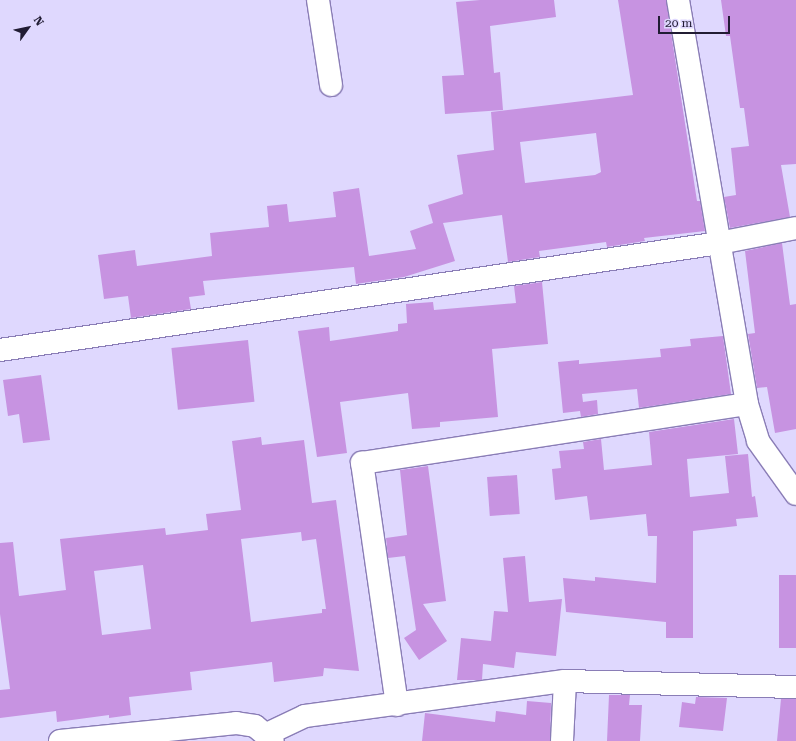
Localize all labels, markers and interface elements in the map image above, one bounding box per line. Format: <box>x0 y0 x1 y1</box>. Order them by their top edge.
north arrow <box>8 8 48 48</box>
scale bar <box>660 8 732 34</box>
text: N <box>31 14 46 28</box>
text: 20 m <box>665 16 692 30</box>

